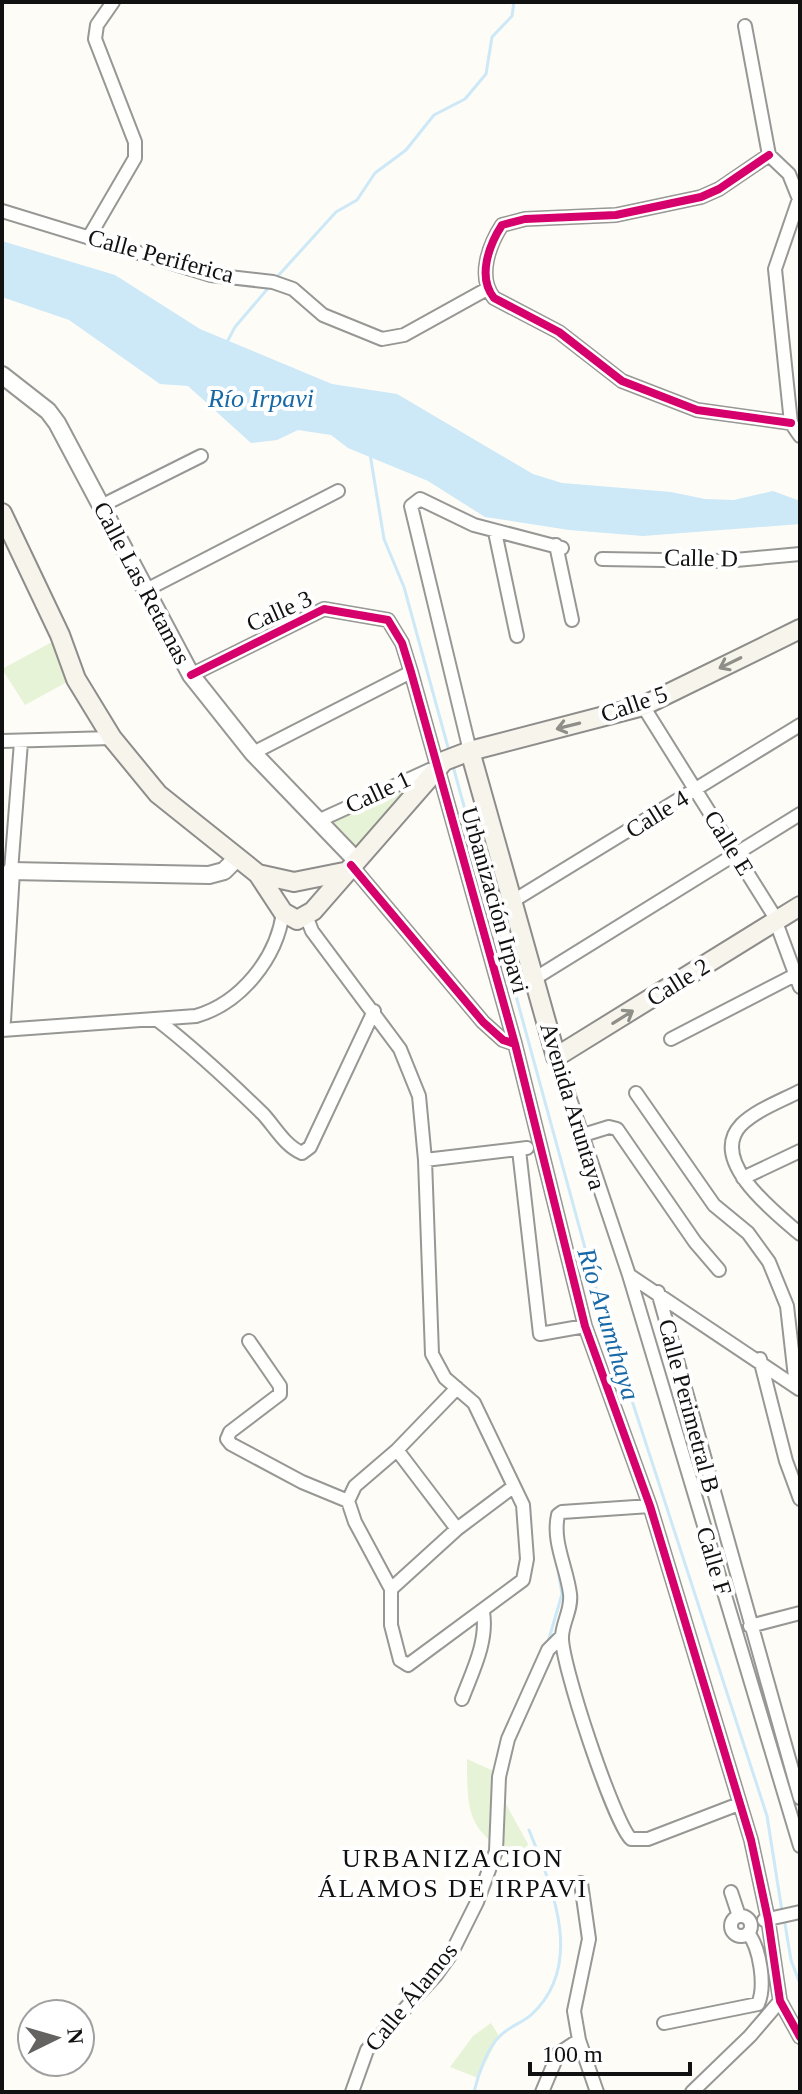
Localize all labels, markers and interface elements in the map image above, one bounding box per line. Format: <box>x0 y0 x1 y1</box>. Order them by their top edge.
street label: Calle Periferica <box>85 224 237 288</box>
water label: Río Irpavi <box>207 384 314 413</box>
street label: Calle Las Retamas <box>88 497 196 669</box>
street label: Calle D <box>664 544 738 572</box>
street label: Calle 3 <box>242 585 316 637</box>
one-way arrow <box>719 656 743 671</box>
street label: Calle 5 <box>597 681 671 727</box>
one-way arrow <box>555 719 581 734</box>
street label: Calle 1 <box>341 766 415 818</box>
street label: Calle 4 <box>621 785 693 843</box>
street label: Urbanización Irpavi <box>456 804 534 996</box>
street label: Calle E <box>699 806 759 880</box>
street label: Calle 2 <box>642 953 714 1011</box>
one-way arrow <box>611 1008 634 1024</box>
street label: Avenida Aruntaya <box>535 1019 611 1193</box>
water label: Río Arumthaya <box>571 1244 645 1404</box>
street label: Calle Perimetral B <box>653 1316 725 1496</box>
street label: Calle F <box>691 1524 737 1598</box>
district label: URBANIZACION ÁLAMOS DE IRPAVI <box>318 1844 588 1903</box>
street label: Calle Álamos <box>360 1938 462 2056</box>
north arrow <box>16 1998 96 2078</box>
scale bar <box>530 2026 690 2076</box>
text: N <box>62 2027 89 2045</box>
text: 100 m <box>542 2041 603 2067</box>

